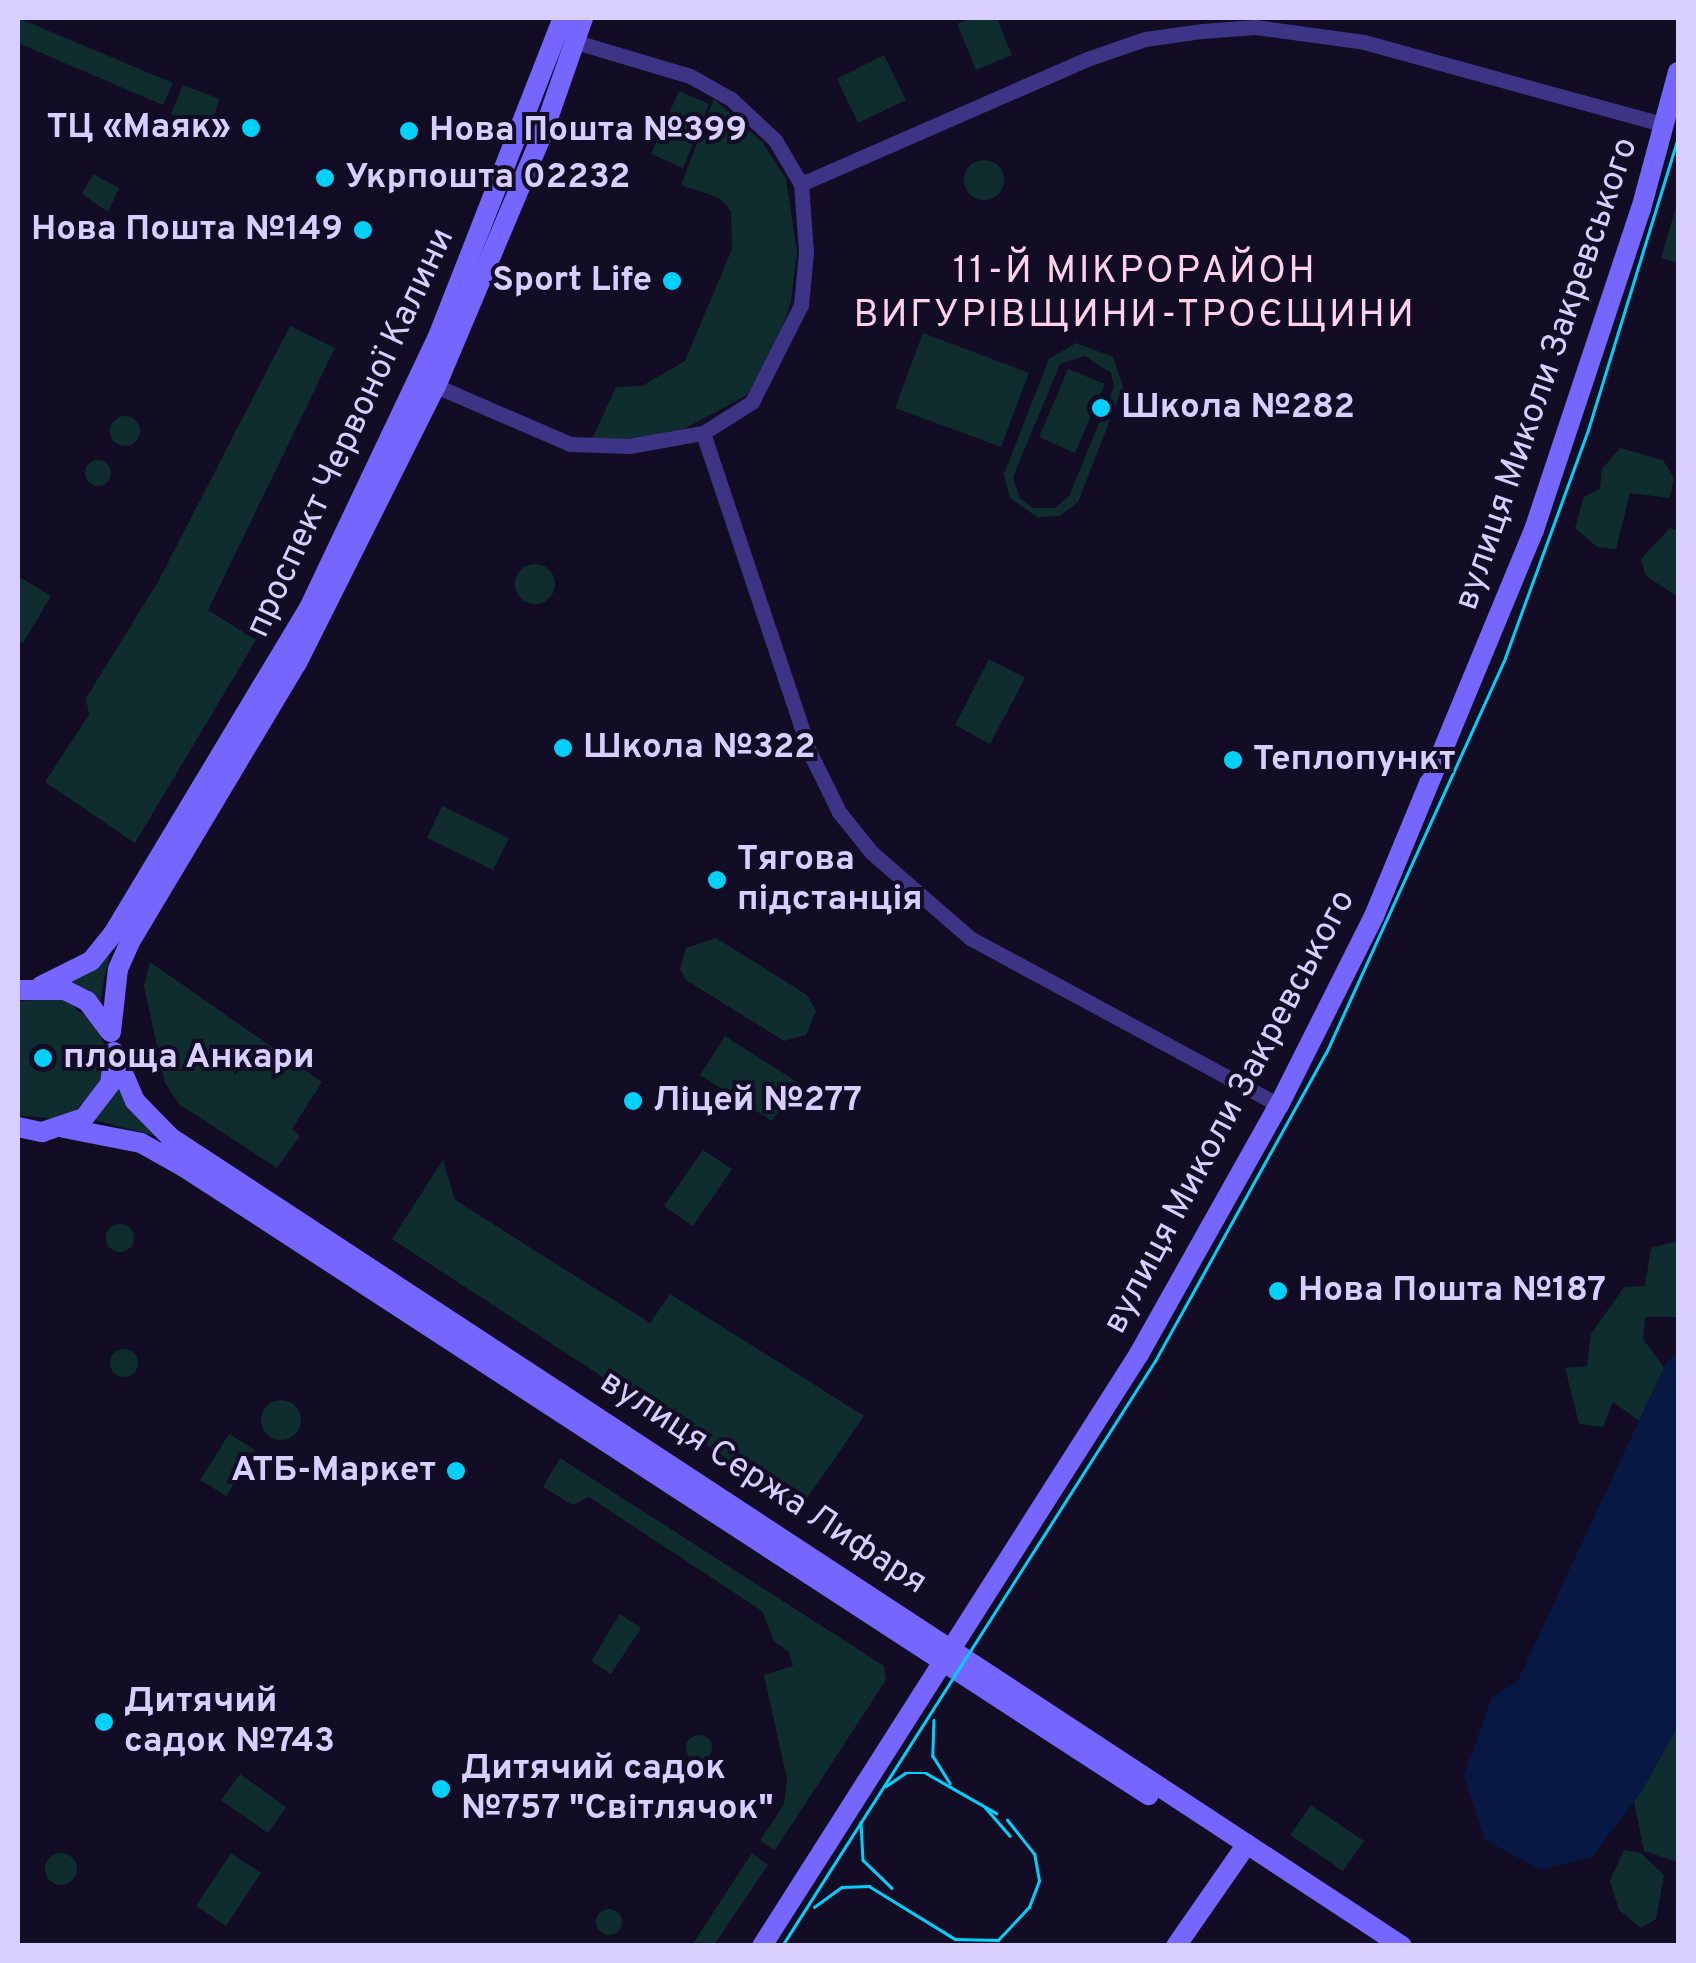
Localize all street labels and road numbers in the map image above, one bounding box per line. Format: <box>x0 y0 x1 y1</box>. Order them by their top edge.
street label: вулиця Миколи Закревського <box>1446 132 1648 616</box>
street label: проспект Червоної Калини <box>238 222 464 644</box>
street label: вулиця Миколи Закревського <box>1095 883 1365 1341</box>
street label: вулиця Сержа Лифаря <box>592 1362 934 1604</box>

